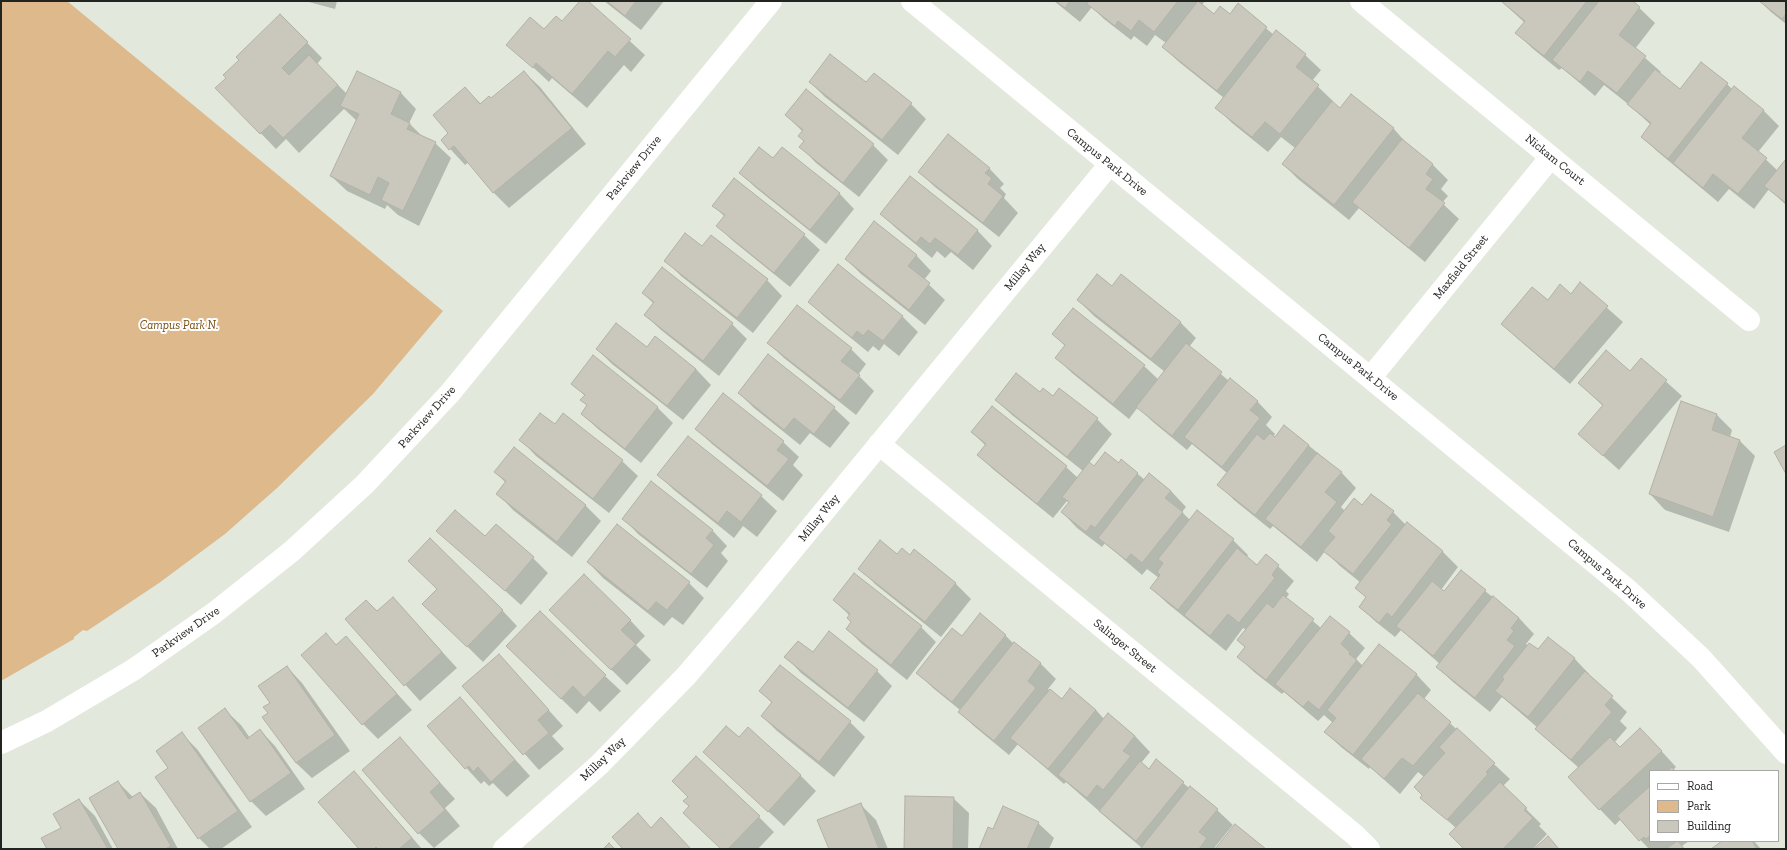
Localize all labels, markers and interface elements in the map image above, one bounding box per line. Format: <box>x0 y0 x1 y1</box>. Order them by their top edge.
street label: Campus Park Drive <box>1064 125 1150 199</box>
street label: Nickam Court <box>1522 131 1588 189</box>
street label: Parkview Drive <box>604 133 664 203</box>
street label: Maxfield Street <box>1431 232 1491 302</box>
street label: Millay Way <box>1001 240 1049 294</box>
park label: Campus Park N. <box>140 319 218 333</box>
street label: Campus Park Drive <box>1315 330 1401 404</box>
street label: Parkview Drive <box>395 383 459 451</box>
street label: Millay Way <box>795 491 843 545</box>
street label: Campus Park Drive <box>1565 536 1649 612</box>
street label: Parkview Drive <box>150 603 222 661</box>
street label: Salinger Street <box>1090 616 1160 676</box>
street label: Millay Way <box>577 734 629 784</box>
legend <box>1649 770 1779 842</box>
text: Road <box>1687 779 1713 793</box>
text: Park <box>1687 799 1711 813</box>
text: Building <box>1687 819 1731 833</box>

